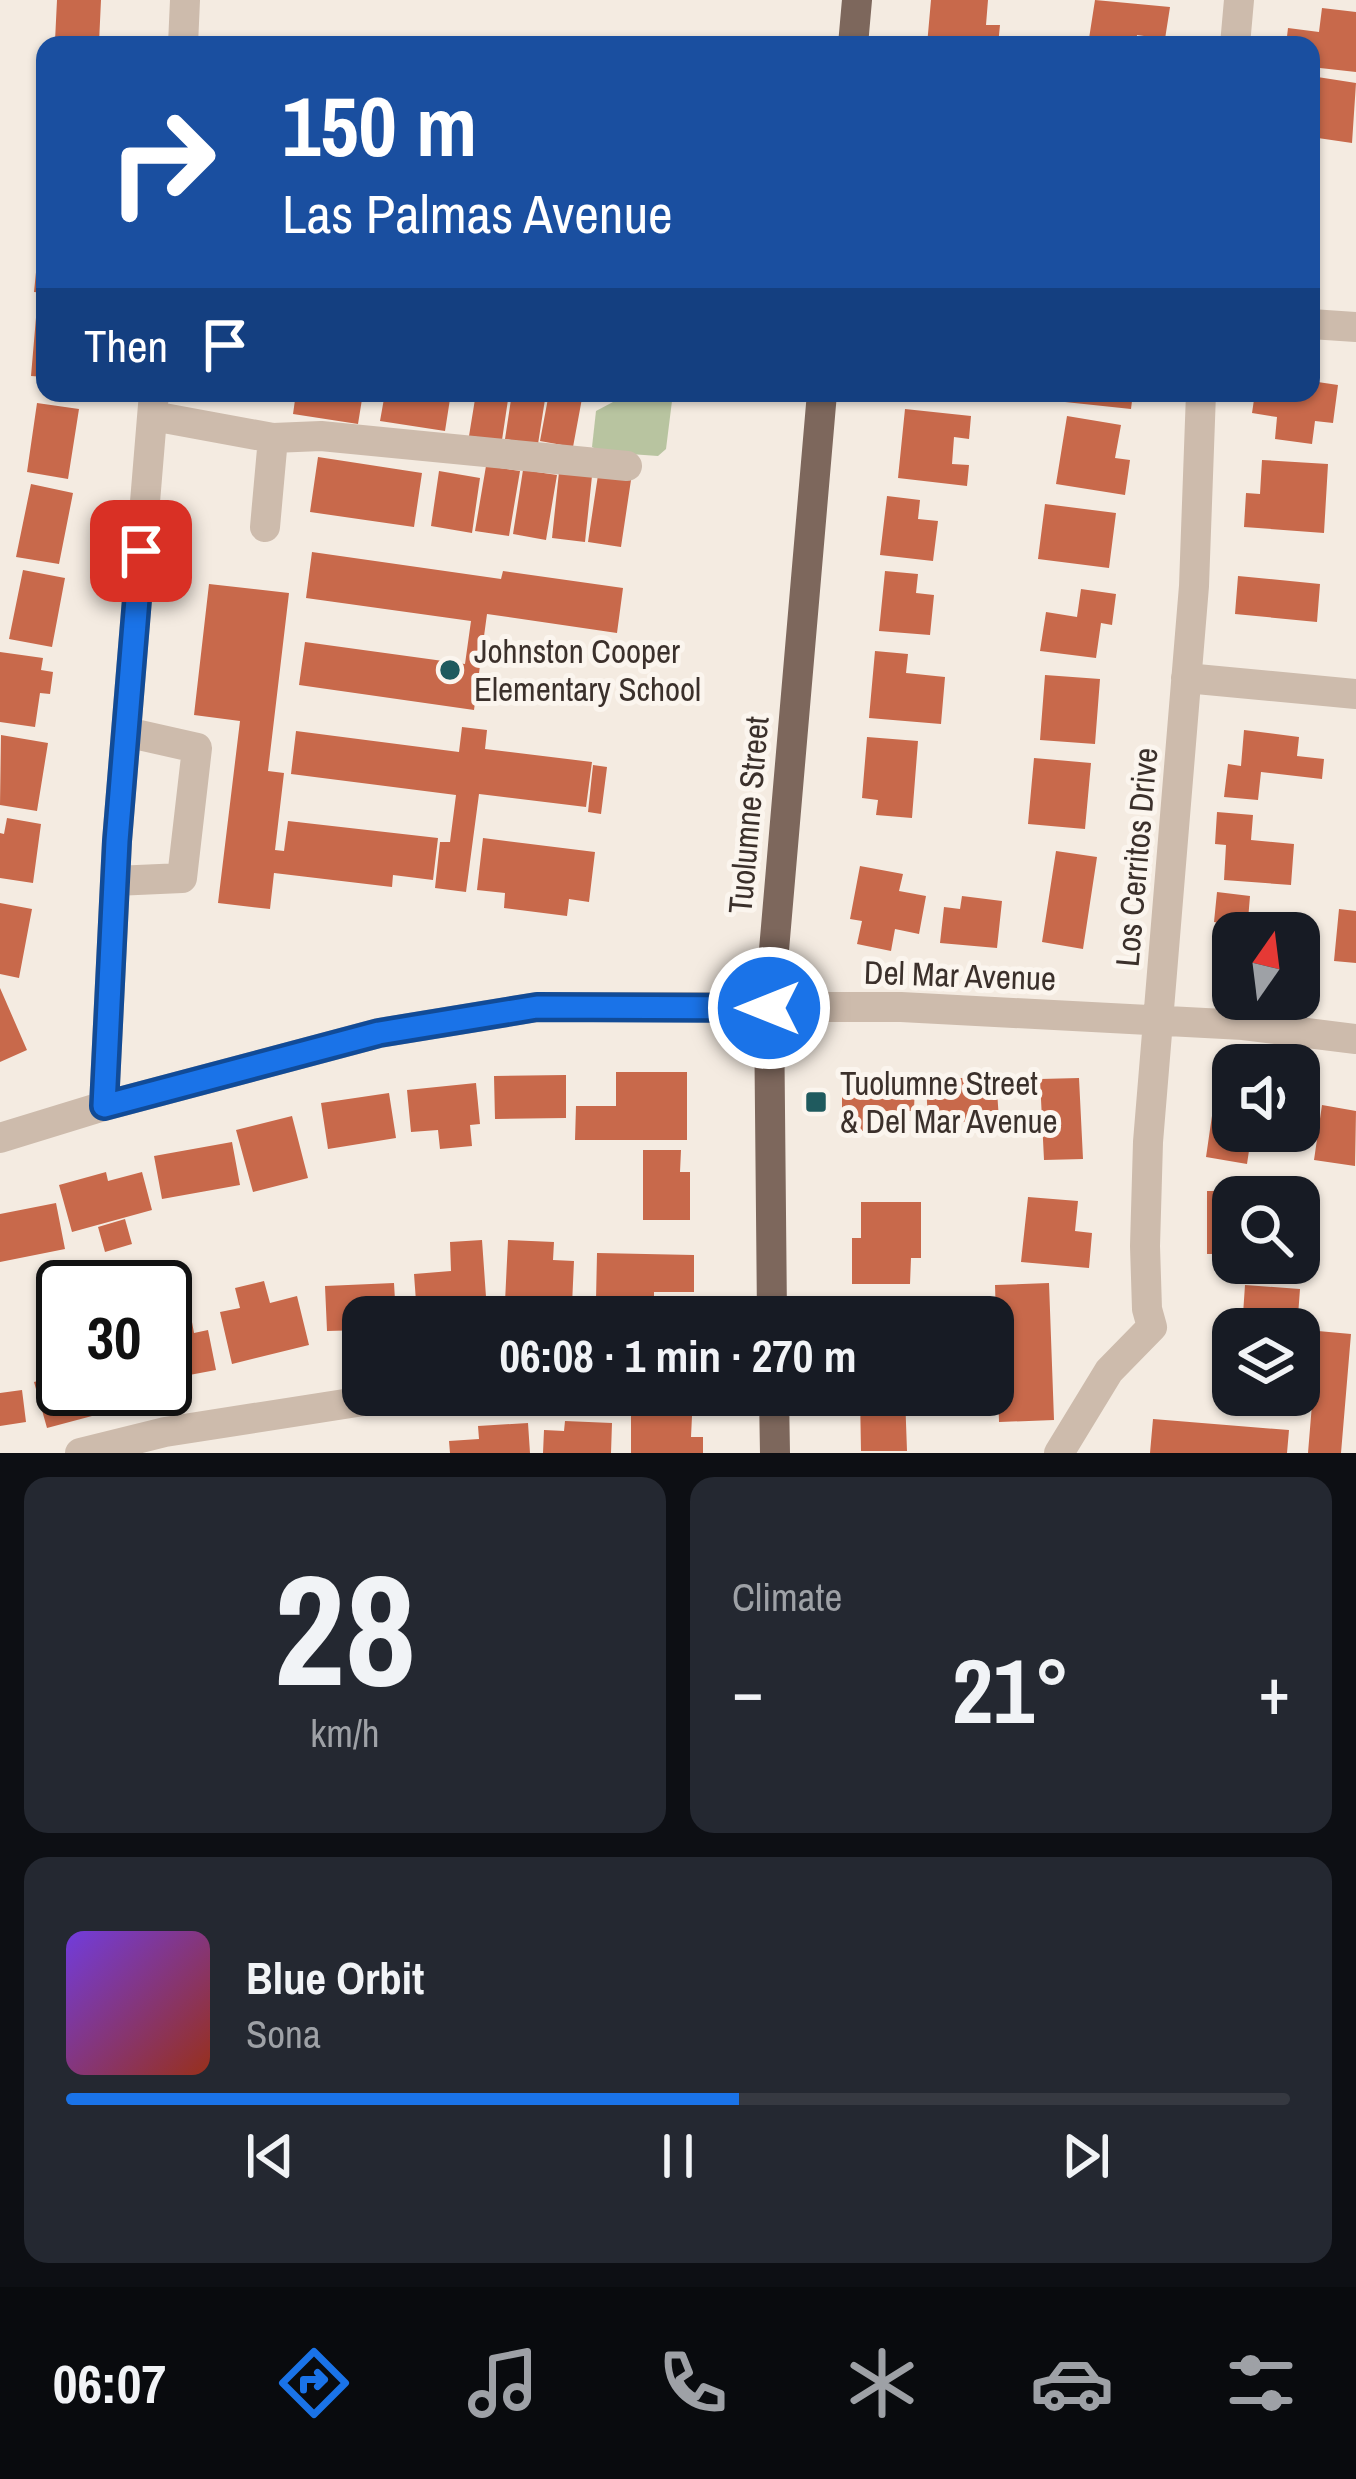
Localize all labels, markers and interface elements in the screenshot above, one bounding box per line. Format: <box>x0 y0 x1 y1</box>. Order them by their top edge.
text: 150 m <box>282 69 477 182</box>
icon: right <box>84 84 240 240</box>
text: Las Palmas Avenue <box>282 177 673 250</box>
icon: arrive <box>192 312 258 378</box>
text: Then <box>84 315 168 376</box>
pin <box>90 500 192 602</box>
icon: arrive <box>108 518 174 584</box>
place label: Johnston Cooper Elementary School <box>474 629 701 711</box>
marker: Johnston Cooper Elementary School <box>437 657 463 683</box>
street label: Tuolumne Street <box>717 715 779 915</box>
street label: Los Cerritos Drive <box>1105 746 1167 968</box>
north arrow <box>1212 912 1320 1020</box>
map controls <box>1212 912 1320 1416</box>
position arrow <box>706 945 832 1071</box>
street label: Del Mar Avenue <box>863 950 1057 1000</box>
button: sound <box>1212 1044 1320 1152</box>
place label: Tuolumne Street & Del Mar Avenue <box>840 1061 1058 1143</box>
marker: Tuolumne Street & Del Mar Avenue <box>803 1089 829 1115</box>
button: search <box>1212 1176 1320 1284</box>
speed limit sign: 30 <box>36 1260 192 1416</box>
button: layers <box>1212 1308 1320 1416</box>
text: 06:08 · 1 min · 270 m <box>500 1325 856 1386</box>
text: 28 <box>274 1524 416 1734</box>
text: Climate <box>732 1571 842 1623</box>
text: 21° <box>952 1630 1070 1751</box>
text: − <box>732 1646 764 1735</box>
text: + <box>1258 1646 1290 1735</box>
text: km/h <box>310 1707 380 1759</box>
text: Blue Orbit <box>246 1947 424 2008</box>
text: Sona <box>246 2008 321 2060</box>
icon: previous <box>237 2123 303 2189</box>
icon: pause <box>645 2123 711 2189</box>
icon: next <box>1053 2123 1119 2189</box>
icon: directions <box>272 2341 356 2425</box>
icon: music <box>461 2341 545 2425</box>
icon: phone <box>651 2341 735 2425</box>
icon: climate <box>840 2341 924 2425</box>
icon: car <box>1030 2341 1114 2425</box>
icon: filters <box>1219 2341 1303 2425</box>
text: 06:07 <box>53 2347 166 2420</box>

